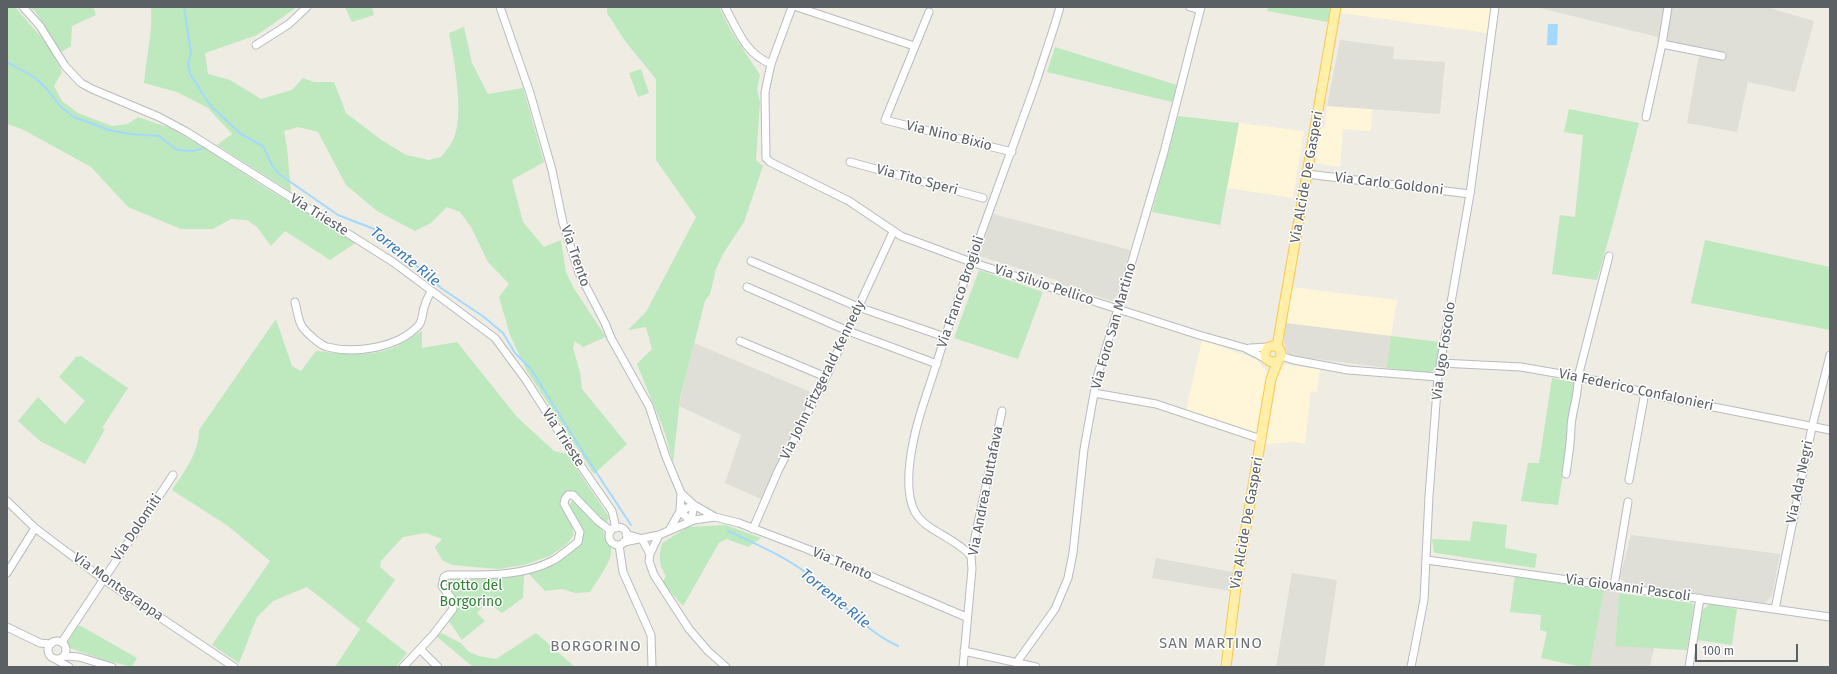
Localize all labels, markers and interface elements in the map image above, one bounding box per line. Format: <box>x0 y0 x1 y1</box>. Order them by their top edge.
street label: Via Alcide De Gasperi <box>1287 110 1327 244</box>
street label: Via Nino Bixio <box>904 117 994 155</box>
street label: Via Tito Speri <box>874 161 960 199</box>
street label: Via Carlo Goldoni <box>1334 169 1444 199</box>
street label: Via Trieste <box>287 190 351 240</box>
water label: Torrente Rile <box>366 223 444 291</box>
street label: Via Trento <box>557 223 593 289</box>
street label: Via Franco Brogioli <box>934 234 988 350</box>
street label: Via Silvio Pellico <box>992 261 1096 309</box>
street label: Via Foro San Martino <box>1088 261 1140 391</box>
street label: Via John Fitzgerald Kennedy <box>777 298 869 462</box>
street label: Via Ugo Foscolo <box>1429 301 1459 401</box>
street label: Via Federico Confalonieri <box>1557 365 1715 415</box>
street label: Via Trieste <box>538 406 588 470</box>
street label: Via Andrea Buttafava <box>965 425 1007 557</box>
street label: Via Ada Negri <box>1783 439 1817 525</box>
street label: Via Alcide De Gasperi <box>1227 456 1267 590</box>
street label: Via Dolomiti <box>108 491 166 565</box>
street label: Via Trento <box>809 544 875 584</box>
street label: Via Montegrappa <box>69 550 167 624</box>
water label: Torrente Rile <box>796 565 874 633</box>
street label: Via Giovanni Pascoli <box>1564 571 1692 605</box>
park label: Crotto del Borgorino <box>440 578 502 610</box>
district label: SAN MARTINO <box>1159 635 1263 653</box>
scale bar <box>1697 636 1800 662</box>
district label: BORGORINO <box>550 638 642 656</box>
text: 100 m <box>1702 644 1734 658</box>

